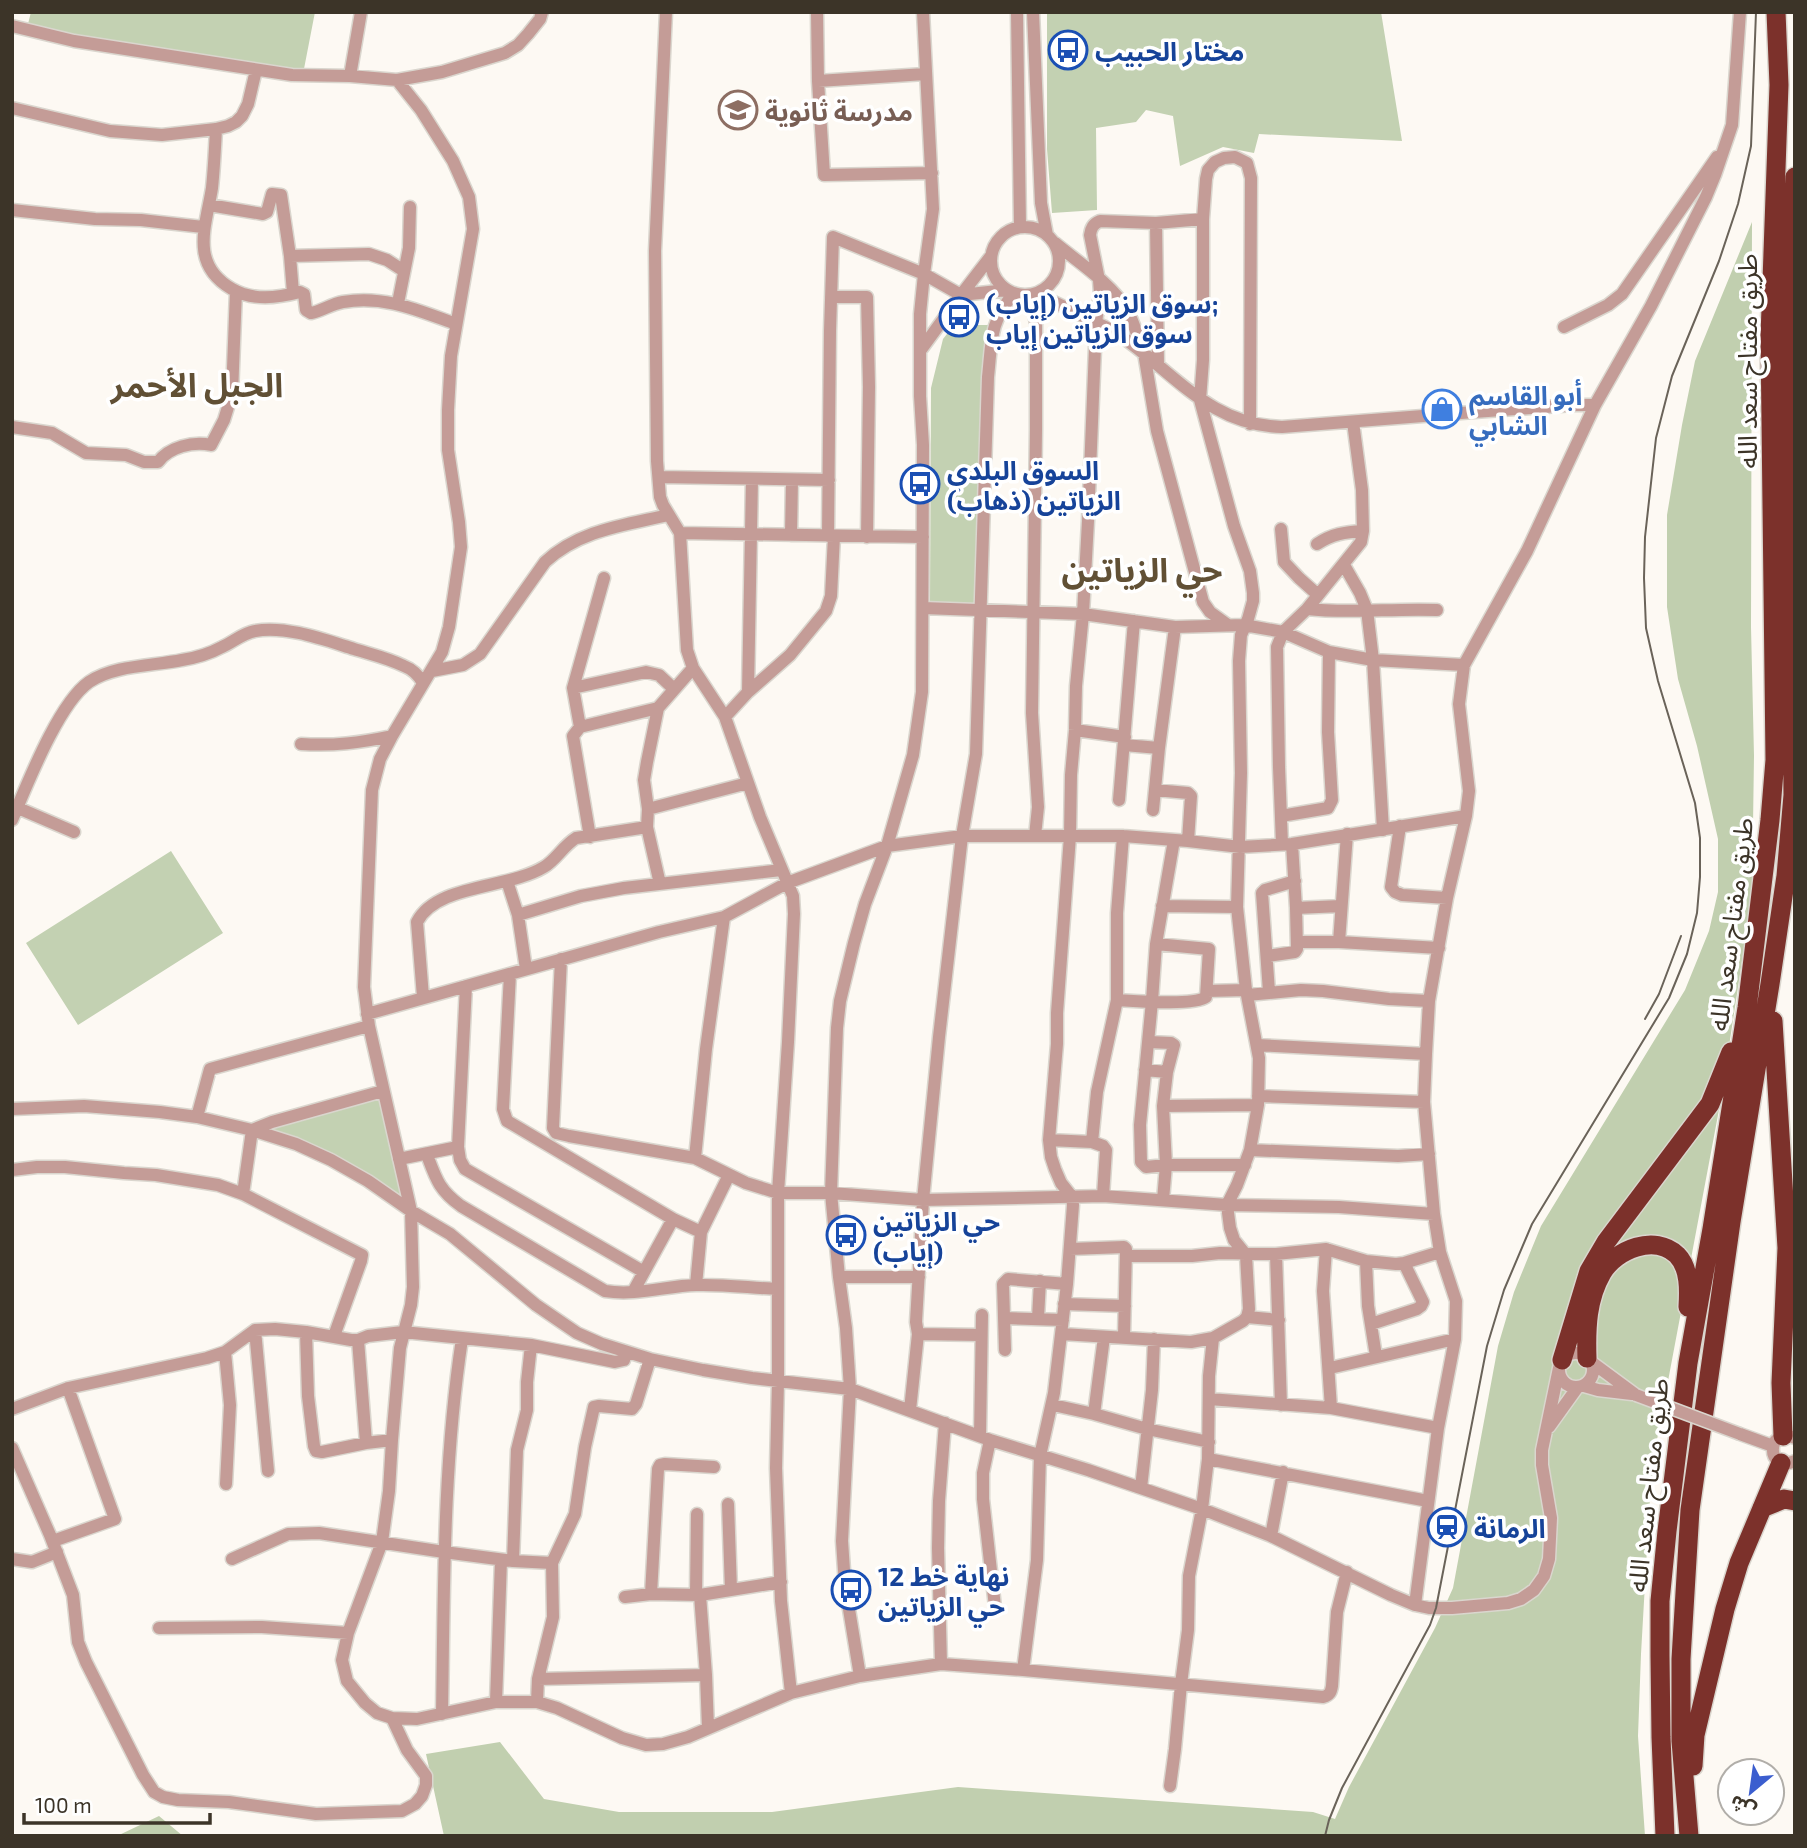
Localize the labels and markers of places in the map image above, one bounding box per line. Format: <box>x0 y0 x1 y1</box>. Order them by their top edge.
bus stop icon: مختار الحبيب <box>1047 29 1089 71</box>
place label: مختار الحبيب <box>1095 35 1244 67</box>
school or university icon: مدرسة ثانوية <box>717 89 759 131</box>
place label: مدرسة ثانوية <box>765 95 913 127</box>
place label: سوق الزياتين (إياب); سوق الزياتين إياب <box>986 287 1218 351</box>
bus stop icon: سوق الزياتين (إياب); سوق الزياتين إياب <box>938 296 980 338</box>
place label: أبو القاسم الشابي <box>1469 379 1582 447</box>
shop icon: أبو القاسم الشابي <box>1421 388 1463 430</box>
place label: السوق البلدي الزياتين (ذهاب) <box>947 454 1121 516</box>
bus stop icon: السوق البلدي الزياتين (ذهاب) <box>899 463 941 505</box>
place label: حي الزياتين (إياب) <box>873 1205 1000 1269</box>
bus stop icon: حي الزياتين (إياب) <box>825 1214 867 1256</box>
station icon: الرمانة <box>1426 1506 1468 1548</box>
place label: الرمانة <box>1474 1512 1546 1544</box>
place label: نهاية خط 12 حي الزياتين <box>878 1560 1009 1628</box>
bus stop icon: نهاية خط 12 حي الزياتين <box>830 1569 872 1611</box>

